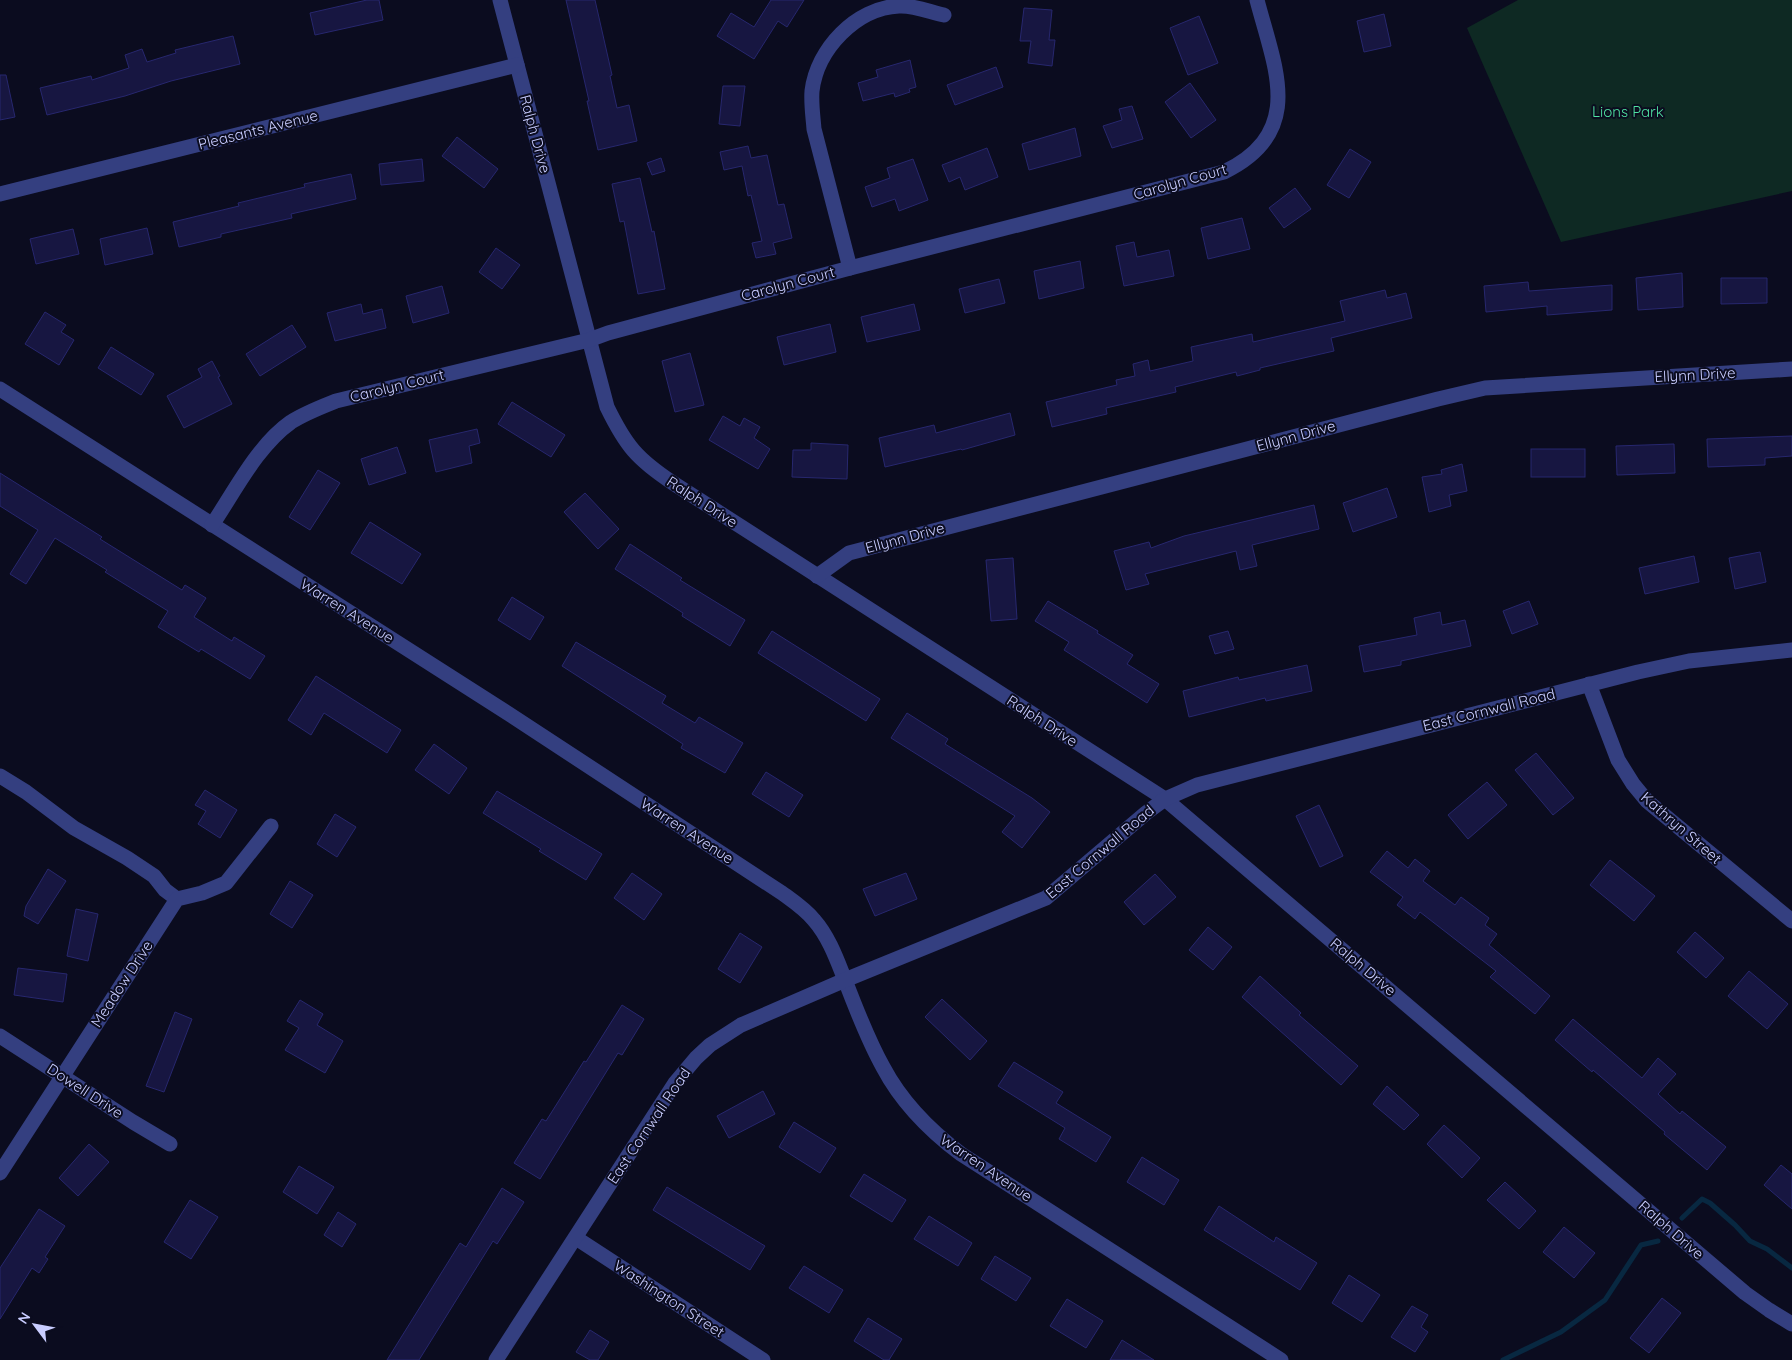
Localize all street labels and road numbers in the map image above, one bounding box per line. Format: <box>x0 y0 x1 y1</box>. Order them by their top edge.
street label: Ralph Drive <box>516 93 555 175</box>
street label: Pleasants Avenue <box>196 105 320 154</box>
street label: Carolyn Court <box>1131 159 1229 204</box>
street label: Carolyn Court <box>739 262 837 305</box>
street label: Ellynn Drive <box>1654 363 1736 386</box>
street label: Carolyn Court <box>348 365 446 406</box>
street label: Ellynn Drive <box>1254 416 1338 455</box>
street label: Ralph Drive <box>663 472 741 531</box>
street label: Ellynn Drive <box>863 518 947 557</box>
street label: Warren Avenue <box>297 574 398 647</box>
street label: East Cornwall Road <box>1421 684 1557 735</box>
street label: Ralph Drive <box>1003 691 1081 750</box>
street label: Kathryn Street <box>1637 787 1726 868</box>
street label: Warren Avenue <box>637 793 737 868</box>
street label: East Cornwall Road <box>1042 801 1158 903</box>
street label: Ralph Drive <box>1326 933 1400 1000</box>
street label: Meadow Drive <box>86 937 157 1031</box>
street label: Dowell Drive <box>44 1059 127 1122</box>
street label: East Cornwall Road <box>603 1064 694 1187</box>
street label: Warren Avenue <box>937 1130 1036 1205</box>
street label: Ralph Drive <box>1635 1196 1708 1263</box>
street label: Washington Street <box>610 1256 728 1341</box>

